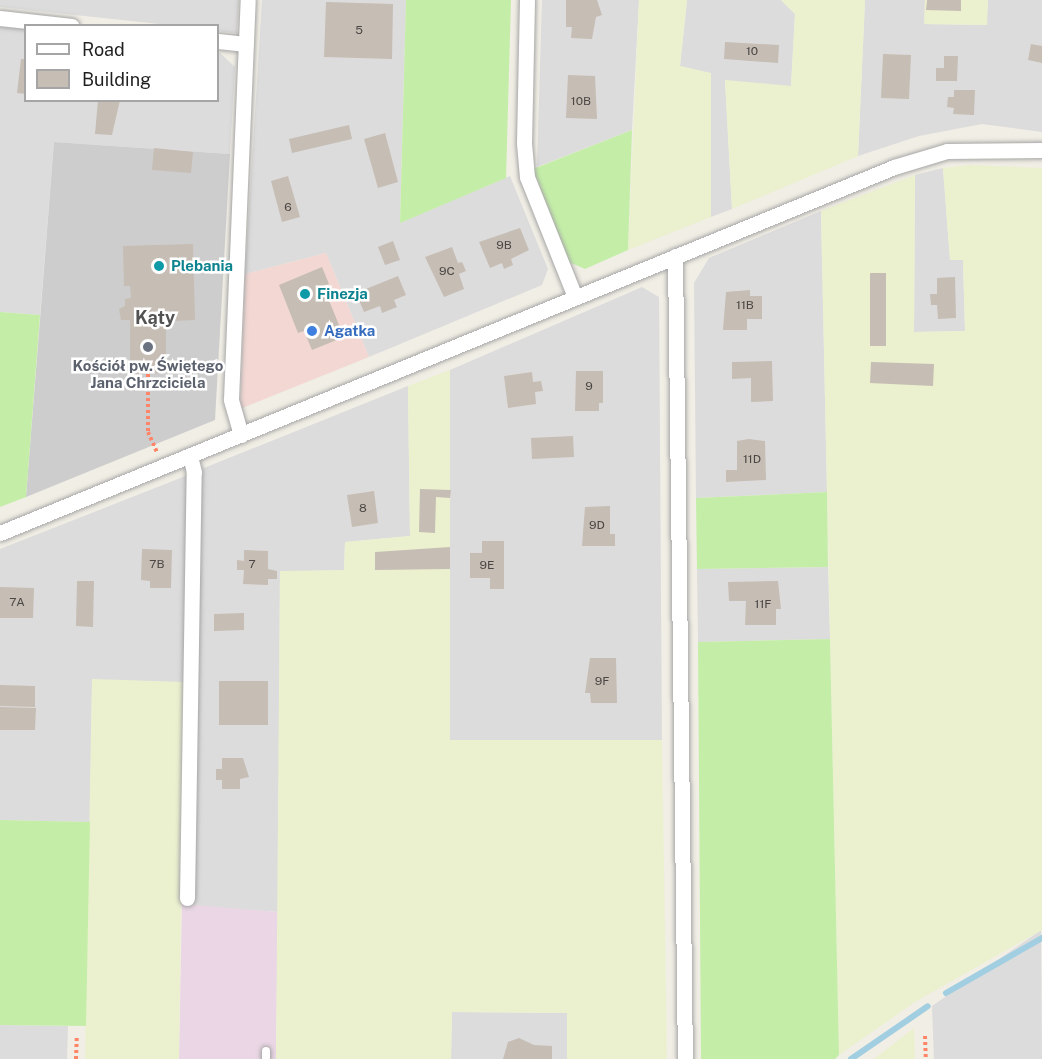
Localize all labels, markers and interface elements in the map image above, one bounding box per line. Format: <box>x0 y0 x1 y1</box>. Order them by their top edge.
legend <box>24 24 219 102</box>
house number: 5 <box>355 24 363 38</box>
text: Road <box>82 39 125 60</box>
house number: 10 <box>746 45 758 59</box>
text: Building <box>82 69 151 90</box>
house number: 10B <box>571 95 591 109</box>
house number: 6 <box>284 201 292 215</box>
house number: 9B <box>496 239 512 253</box>
place label: Plebania <box>171 257 233 275</box>
marker: Plebania <box>152 259 166 273</box>
house number: 9C <box>439 265 455 279</box>
place label: Finezja <box>317 285 368 303</box>
marker: Finezja <box>298 287 312 301</box>
house number: 11B <box>736 299 754 313</box>
district label: Kąty <box>135 307 175 329</box>
place label: Agatka <box>324 322 375 340</box>
marker: Agatka <box>305 324 319 338</box>
marker: Kościół pw. Świętego Jana Chrzciciela <box>141 340 155 354</box>
place label: Kościół pw. Świętego Jana Chrzciciela <box>72 356 224 391</box>
house number: 9 <box>585 380 593 394</box>
house number: 11D <box>743 453 761 467</box>
house number: 8 <box>359 502 367 516</box>
house number: 9D <box>589 519 605 533</box>
house number: 7B <box>149 558 165 572</box>
house number: 7 <box>248 558 256 572</box>
house number: 9E <box>480 559 494 573</box>
house number: 7A <box>9 596 25 610</box>
house number: 11F <box>755 598 771 612</box>
house number: 9F <box>595 675 609 689</box>

